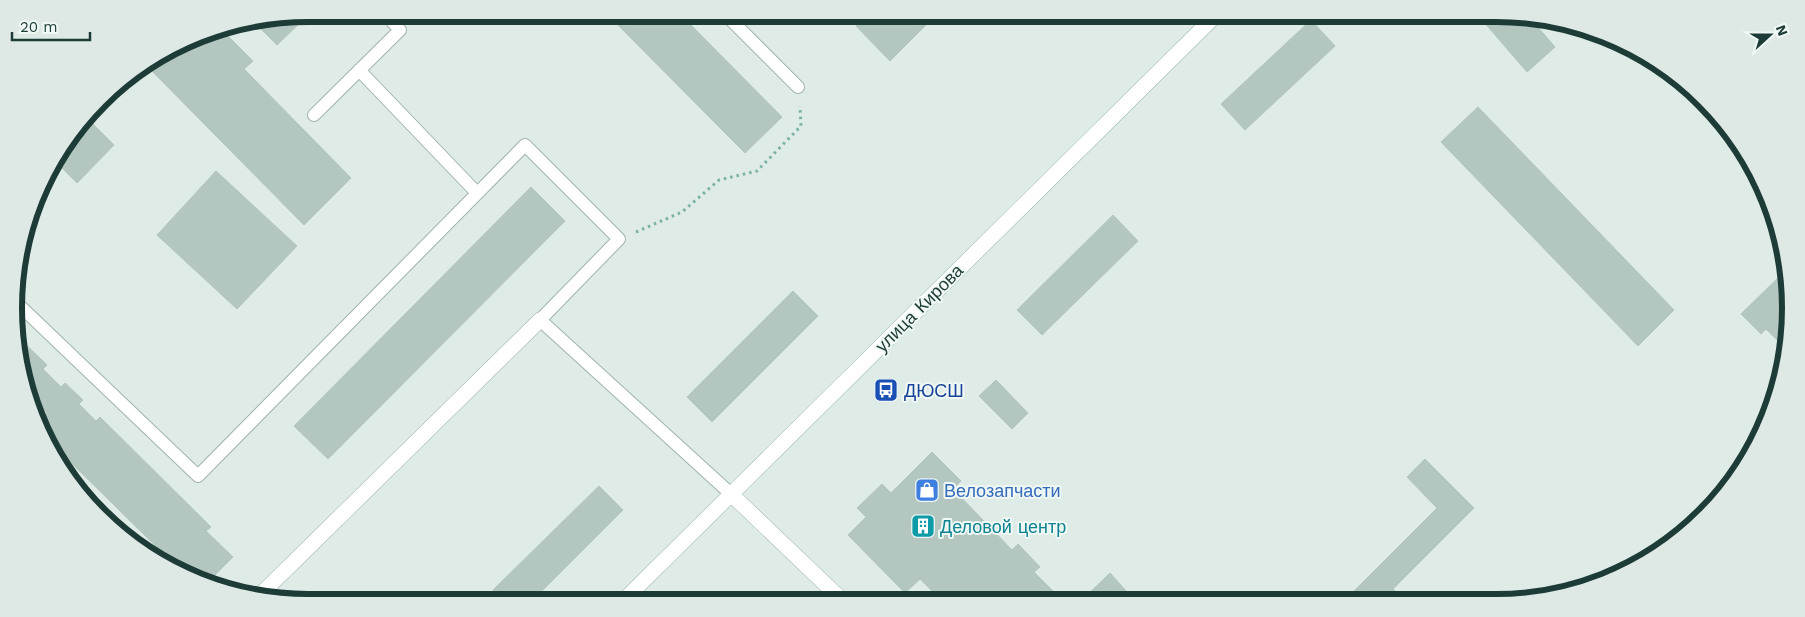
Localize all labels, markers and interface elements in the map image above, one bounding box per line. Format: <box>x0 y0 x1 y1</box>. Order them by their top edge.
scale bar <box>12 10 90 42</box>
north arrow <box>1745 10 1795 60</box>
text: 20 m <box>20 18 58 36</box>
text: N <box>1773 23 1791 38</box>
street label: улица Кирова <box>871 259 968 356</box>
bus stop icon: ДЮСШ <box>873 377 899 403</box>
place label: ДЮСШ <box>904 380 964 401</box>
shop icon: Велозапчасти <box>914 477 940 503</box>
place label: Велозапчасти <box>944 480 1061 501</box>
building icon: Деловой центр <box>910 513 936 539</box>
place label: Деловой центр <box>940 516 1066 537</box>

